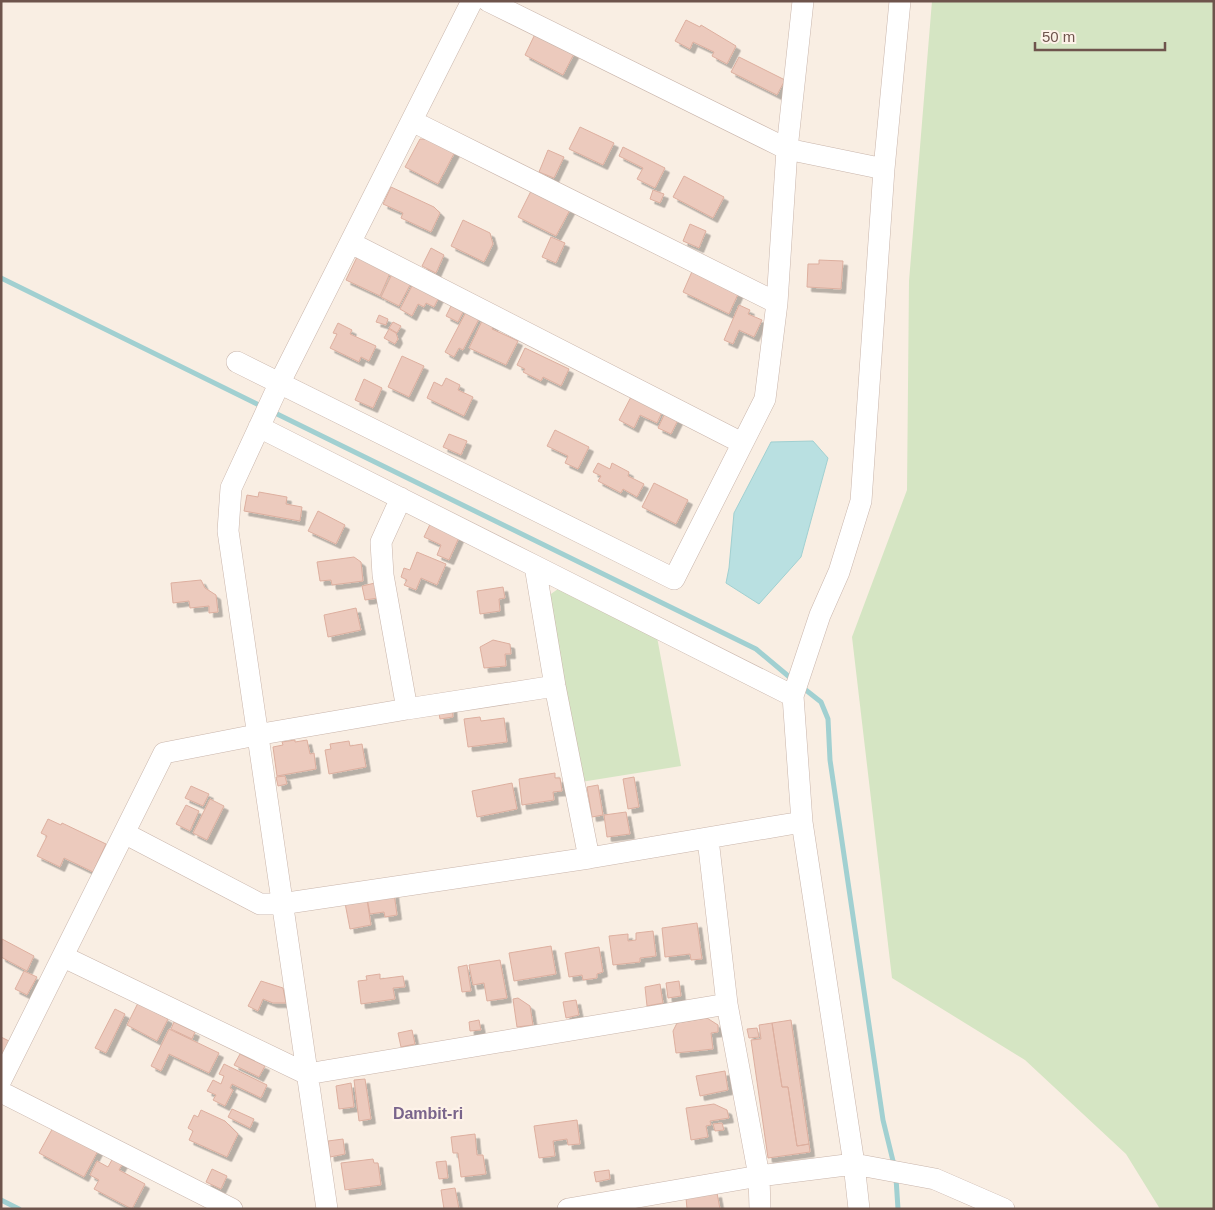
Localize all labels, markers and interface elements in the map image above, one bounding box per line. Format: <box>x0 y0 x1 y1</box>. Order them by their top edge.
scale bar <box>1035 20 1165 52</box>
text: 50 m <box>1042 28 1075 45</box>
district label: Dambit-ri <box>393 1105 463 1122</box>

